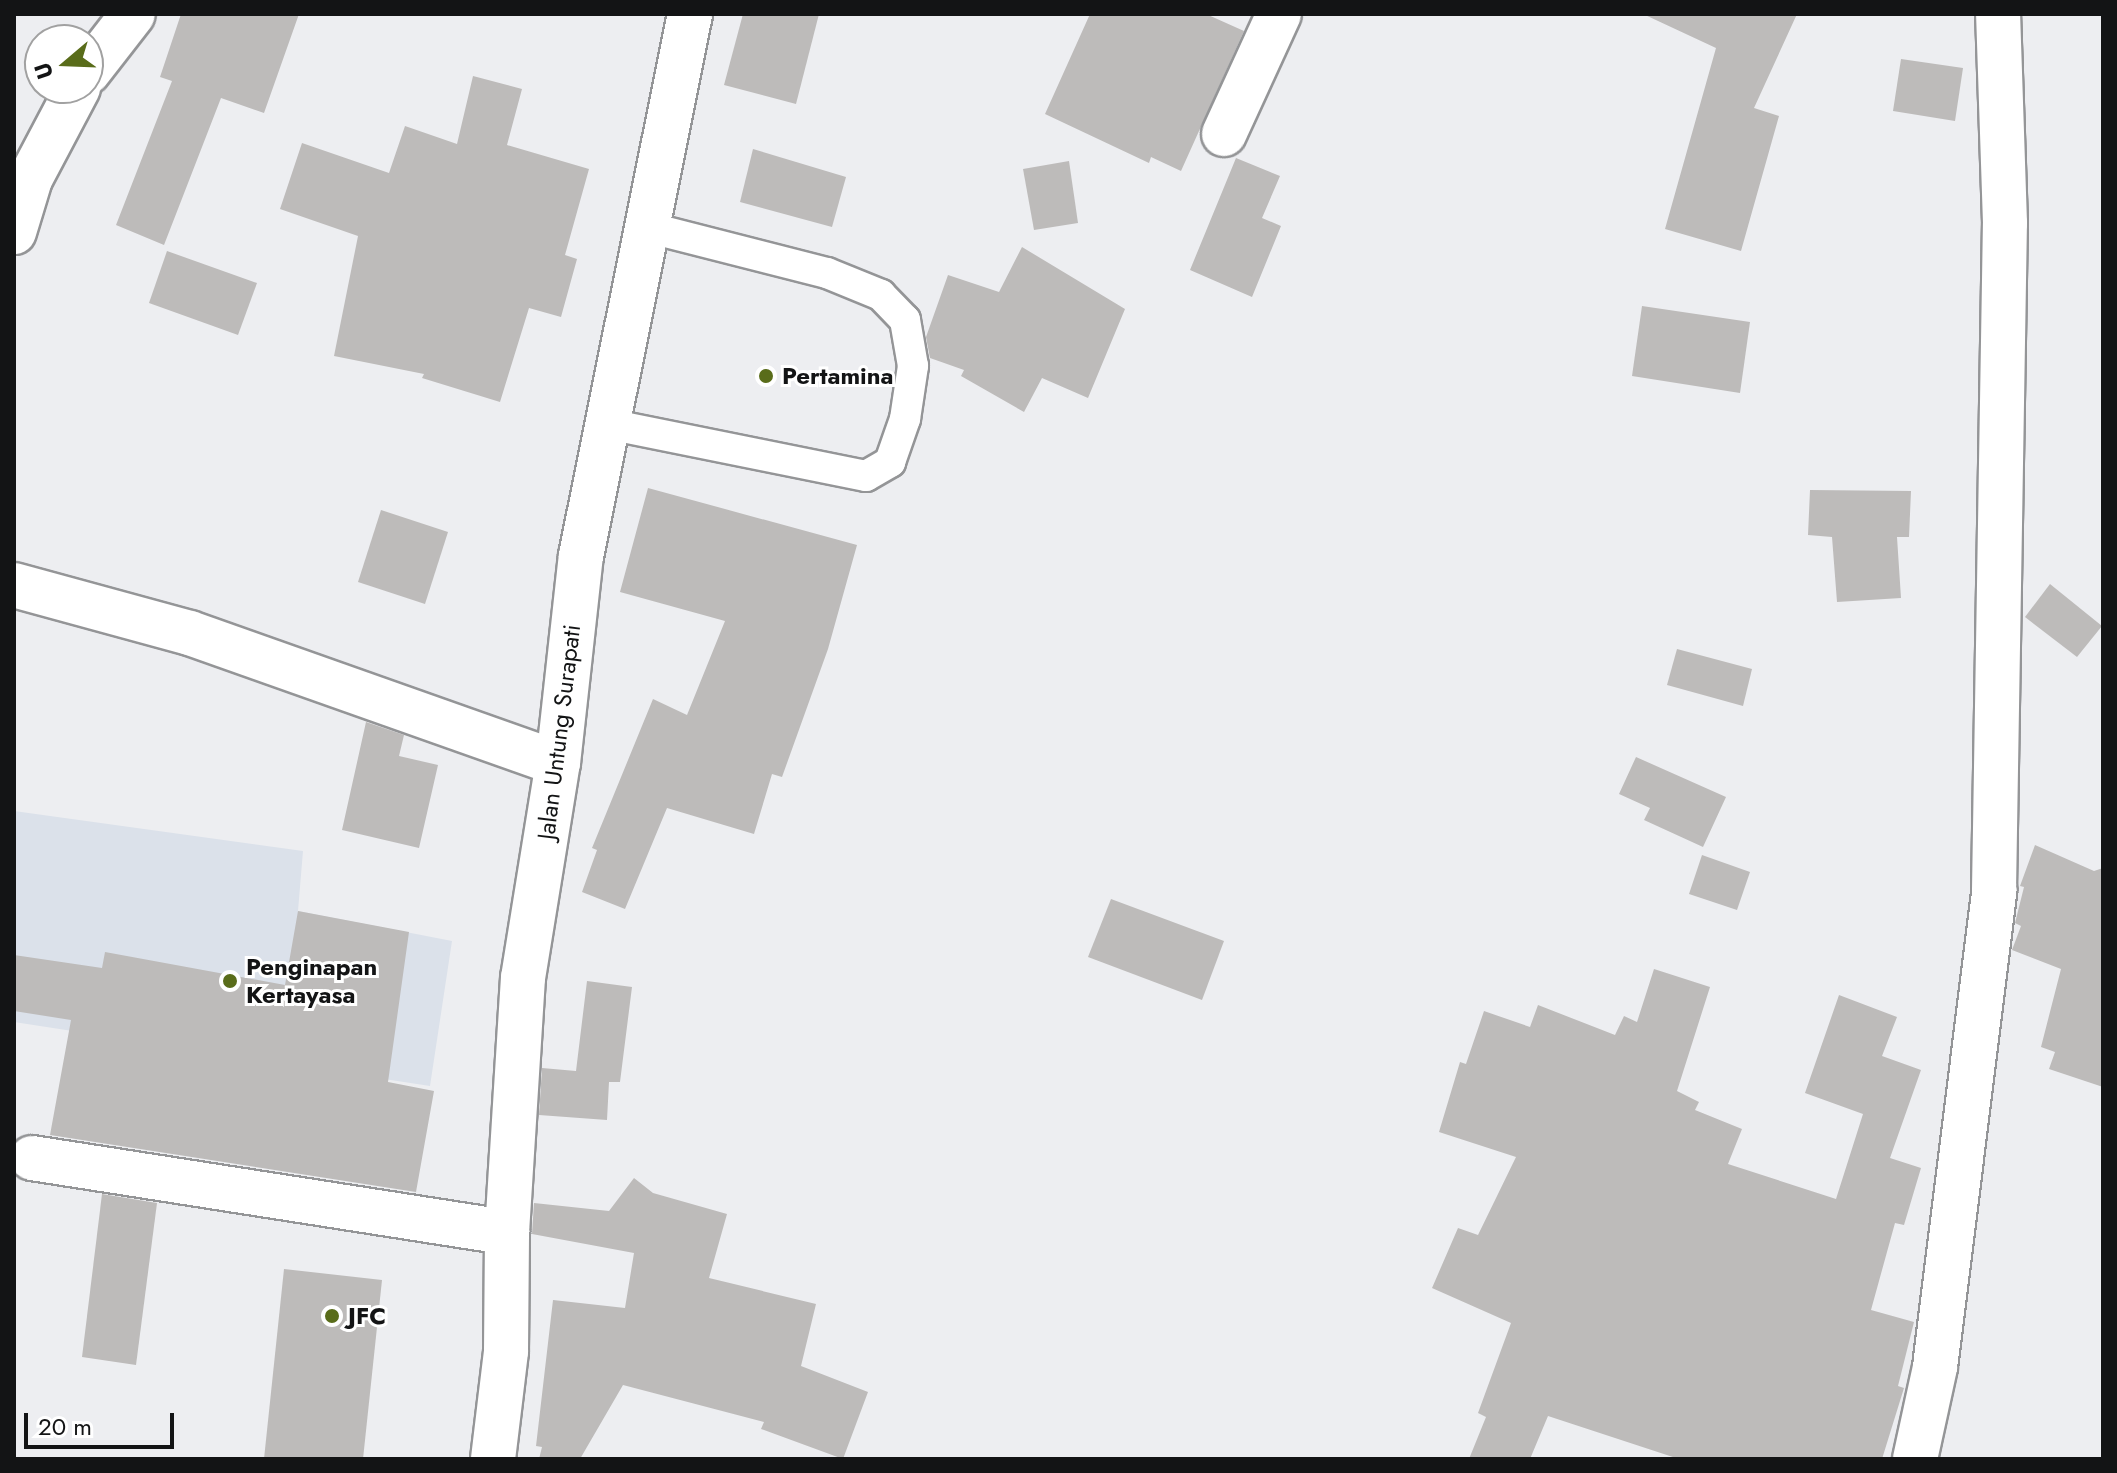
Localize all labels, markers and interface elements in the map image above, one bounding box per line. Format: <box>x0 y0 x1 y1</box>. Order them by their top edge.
north arrow <box>24 24 104 104</box>
text: U <box>26 59 61 84</box>
place label: Pertamina <box>782 362 893 390</box>
marker: Pertamina <box>757 367 775 385</box>
street label: Jalan Untung Surapati <box>532 623 586 841</box>
place label: Penginapan Kertayasa <box>246 953 377 1009</box>
marker: Penginapan Kertayasa <box>221 972 239 990</box>
place label: JFC <box>348 1302 386 1330</box>
marker: JFC <box>323 1307 341 1325</box>
scale bar <box>28 1397 178 1447</box>
text: 20 m <box>38 1409 92 1444</box>

